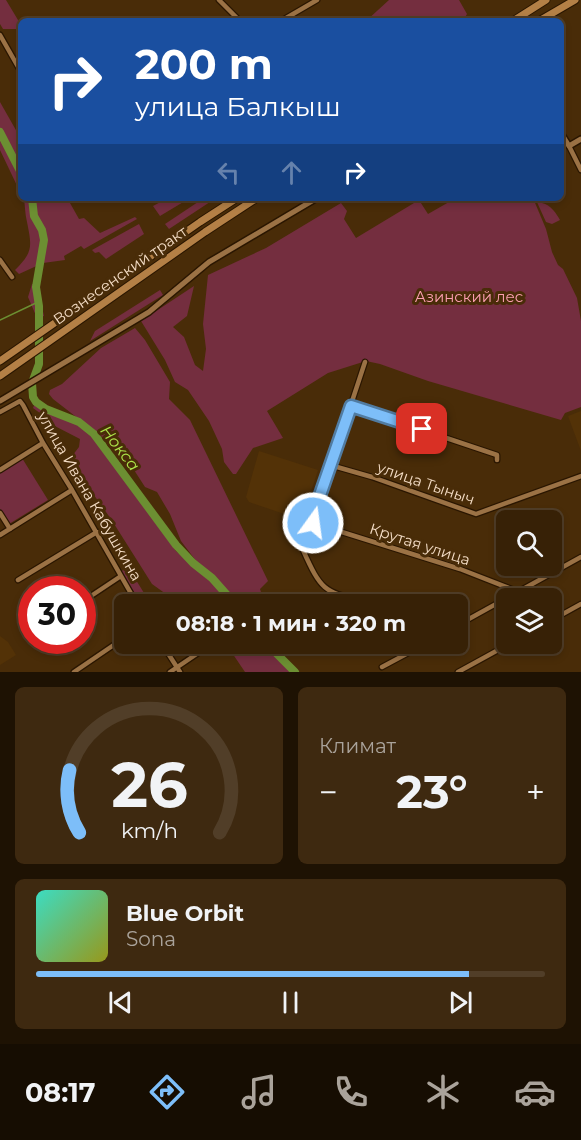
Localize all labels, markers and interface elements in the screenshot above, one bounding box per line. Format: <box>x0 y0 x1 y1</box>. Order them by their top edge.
text: 200 m <box>135 38 273 90</box>
icon: right <box>36 42 114 120</box>
text: улица Балкыш <box>135 90 341 123</box>
icon: left <box>212 156 245 189</box>
icon: ahead <box>275 156 308 189</box>
icon: right <box>338 156 371 189</box>
street label: Вознесенский тракт <box>49 221 191 328</box>
park label: Азинский лес <box>415 287 523 306</box>
pin <box>396 403 447 454</box>
street label: улица Ивана Кабушкина <box>33 407 146 584</box>
icon: arrive <box>405 412 438 445</box>
water label: Нокса <box>96 421 144 475</box>
street label: улица Тыныч <box>374 457 477 509</box>
position arrow <box>281 491 345 555</box>
map controls <box>496 510 562 654</box>
button: search <box>496 510 562 576</box>
street label: Крутая улица <box>367 519 473 569</box>
speed limit sign: 30 <box>18 576 96 654</box>
button: layers <box>496 588 562 654</box>
text: 08:18 · 1 мин · 320 m <box>176 610 406 637</box>
text: Климат <box>319 734 396 758</box>
text: 26 <box>111 747 187 823</box>
text: 23° <box>396 764 468 819</box>
text: − <box>319 772 338 812</box>
text: + <box>526 772 545 812</box>
text: km/h <box>120 817 178 843</box>
text: Blue Orbit <box>126 900 244 927</box>
text: Sona <box>126 927 176 951</box>
icon: previous <box>104 986 137 1019</box>
icon: pause <box>274 986 307 1019</box>
icon: next <box>444 986 477 1019</box>
icon: directions <box>146 1071 188 1113</box>
icon: music <box>238 1071 280 1113</box>
icon: phone <box>330 1071 372 1113</box>
icon: climate <box>422 1071 464 1113</box>
icon: car <box>514 1071 556 1113</box>
text: 08:17 <box>25 1076 96 1109</box>

